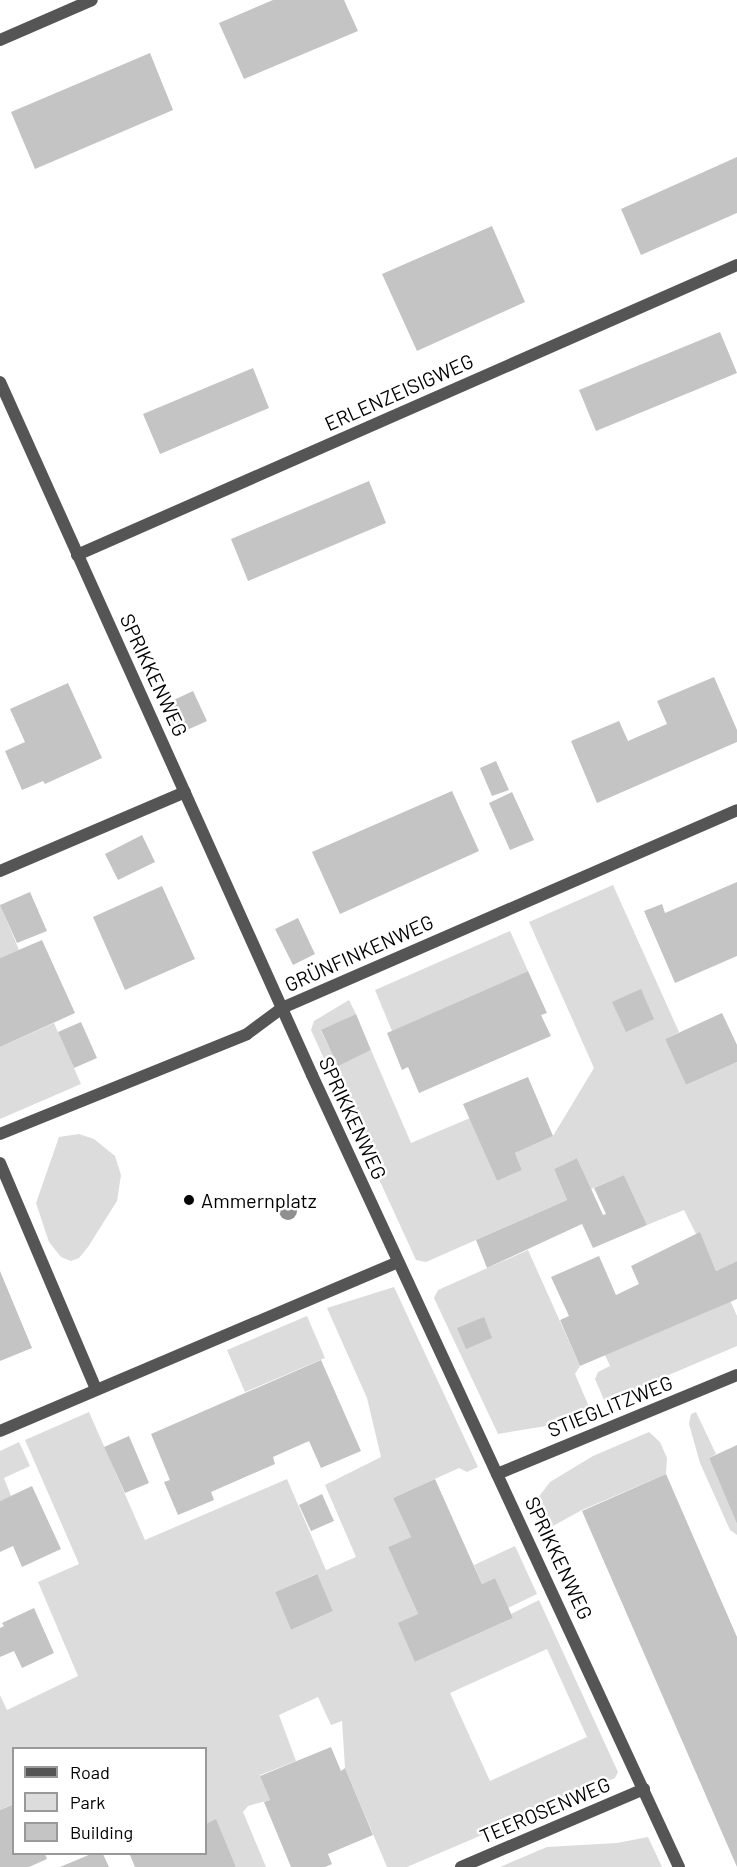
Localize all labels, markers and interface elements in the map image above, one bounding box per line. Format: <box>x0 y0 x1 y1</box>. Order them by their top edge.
street label: ERLENZEISIGWEG <box>321 348 477 436</box>
street label: SPRIKKENWEG <box>115 610 193 740</box>
street label: GRÜNFINKENWEG <box>281 909 437 997</box>
street label: SPRIKKENWEG <box>314 1053 392 1183</box>
place label: Ammernplatz <box>201 1188 317 1212</box>
marker: Ammernplatz <box>182 1193 196 1207</box>
street label: STIEGLITZWEG <box>544 1370 676 1442</box>
street label: SPRIKKENWEG <box>520 1493 598 1623</box>
legend <box>12 1747 207 1855</box>
text: Road <box>70 1761 110 1783</box>
street label: TEEROSENWEG <box>476 1772 614 1848</box>
text: Park <box>70 1791 105 1813</box>
text: Building <box>70 1821 133 1843</box>

